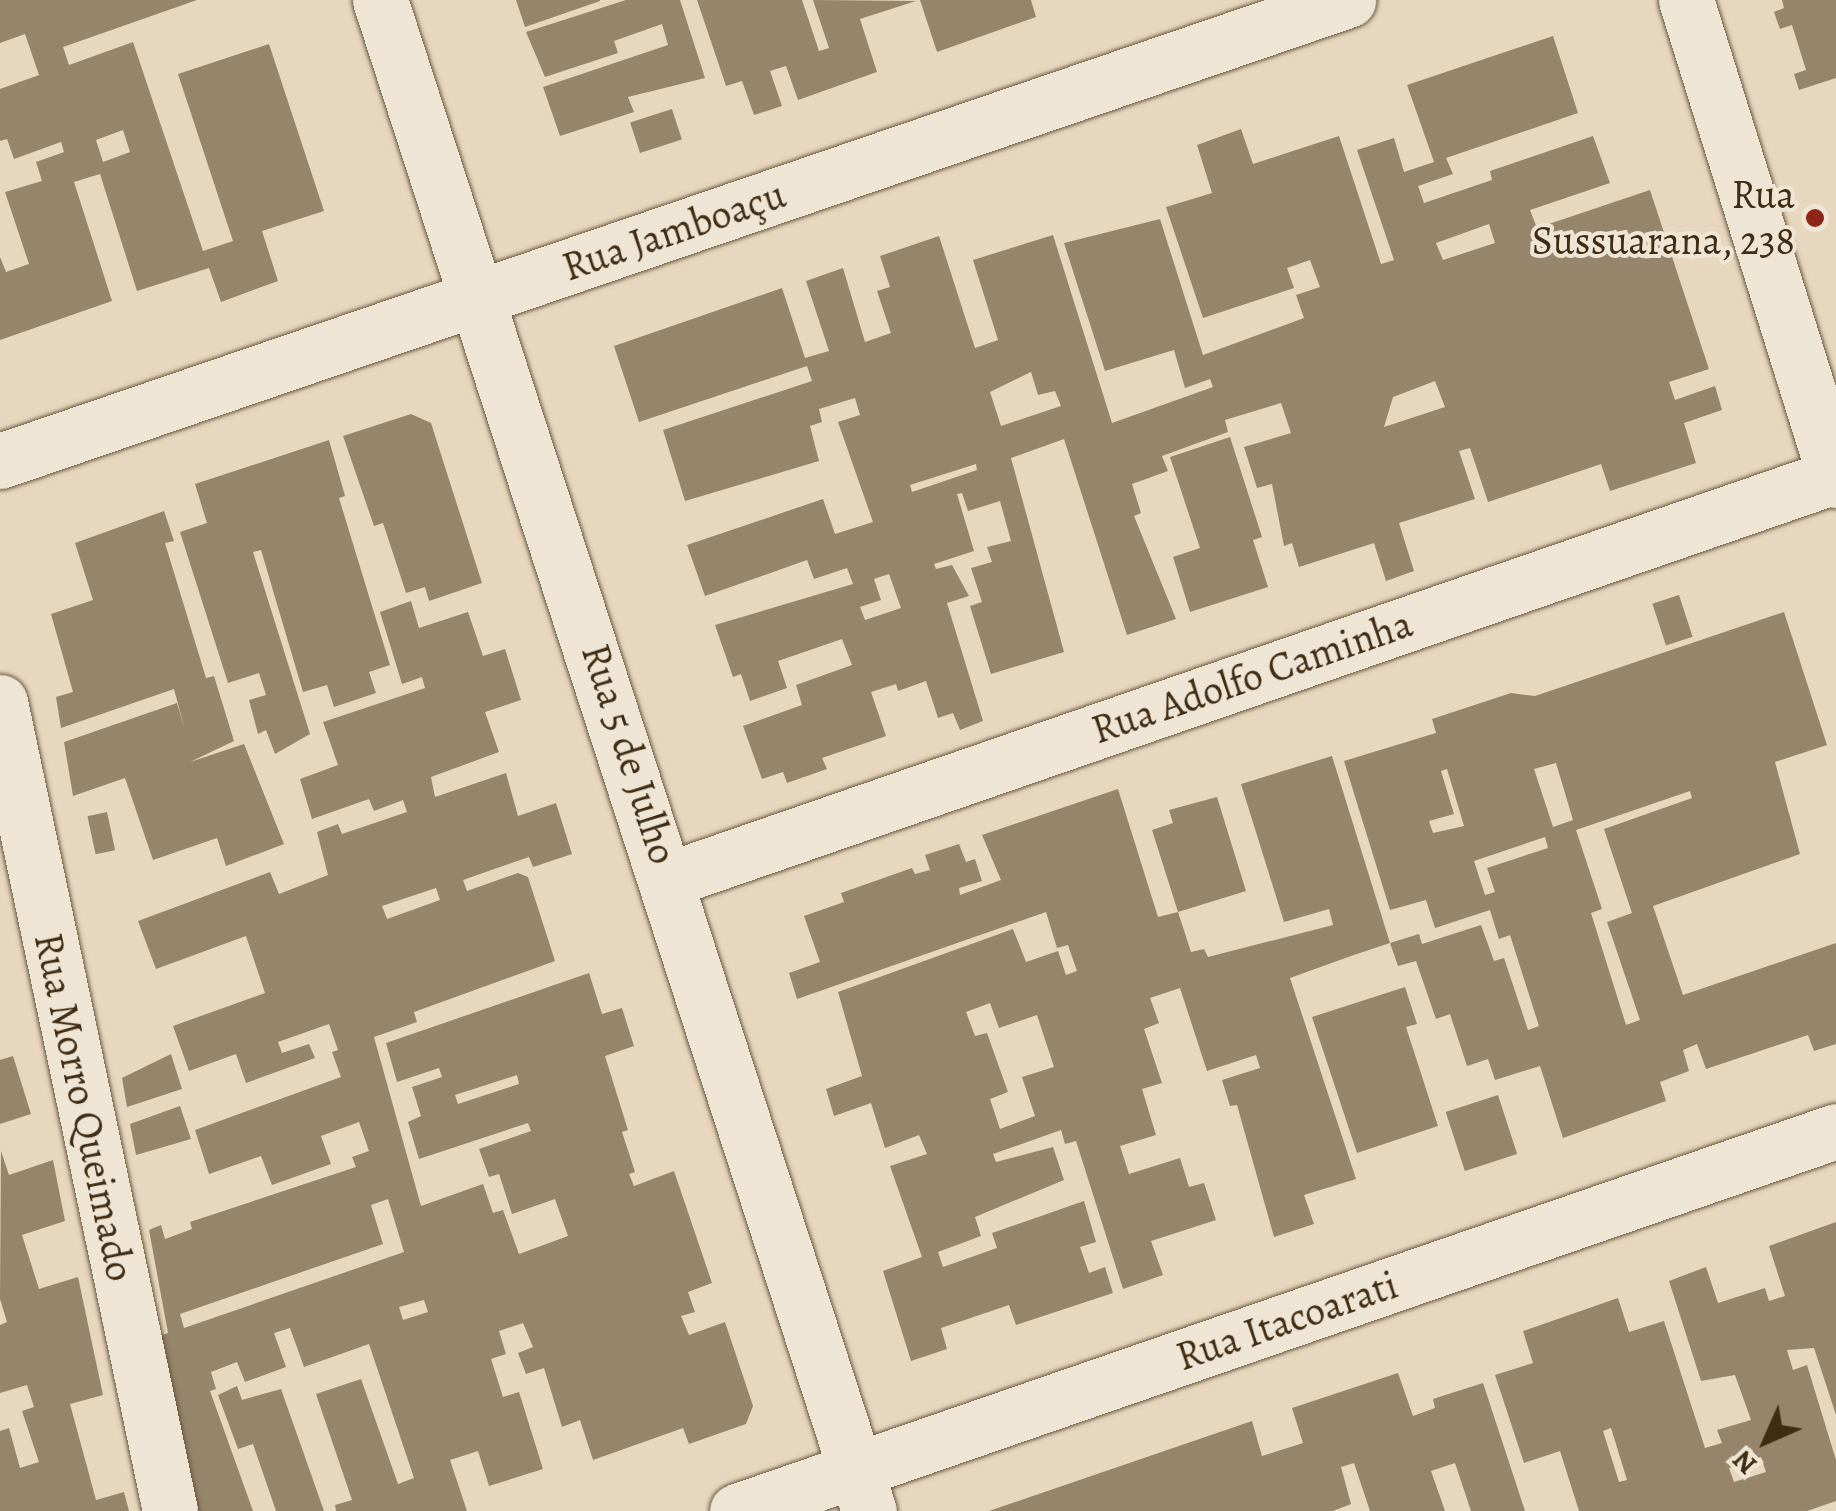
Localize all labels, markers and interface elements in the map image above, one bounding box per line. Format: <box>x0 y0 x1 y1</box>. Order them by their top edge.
street label: Rua Jamboaçu <box>556 170 792 292</box>
place label: Rua Sussuarana, 238 <box>1531 171 1795 265</box>
marker: Rua Sussuarana, 238 <box>1804 207 1826 229</box>
street label: Rua Adolfo Caminha <box>1085 600 1419 754</box>
street label: Rua 5 de Julho <box>571 638 687 870</box>
street label: Rua Morro Queimado <box>24 929 144 1285</box>
street label: Rua Itacoarati <box>1170 1261 1404 1381</box>
north arrow <box>1716 1391 1816 1491</box>
text: N <box>1724 1442 1765 1483</box>

